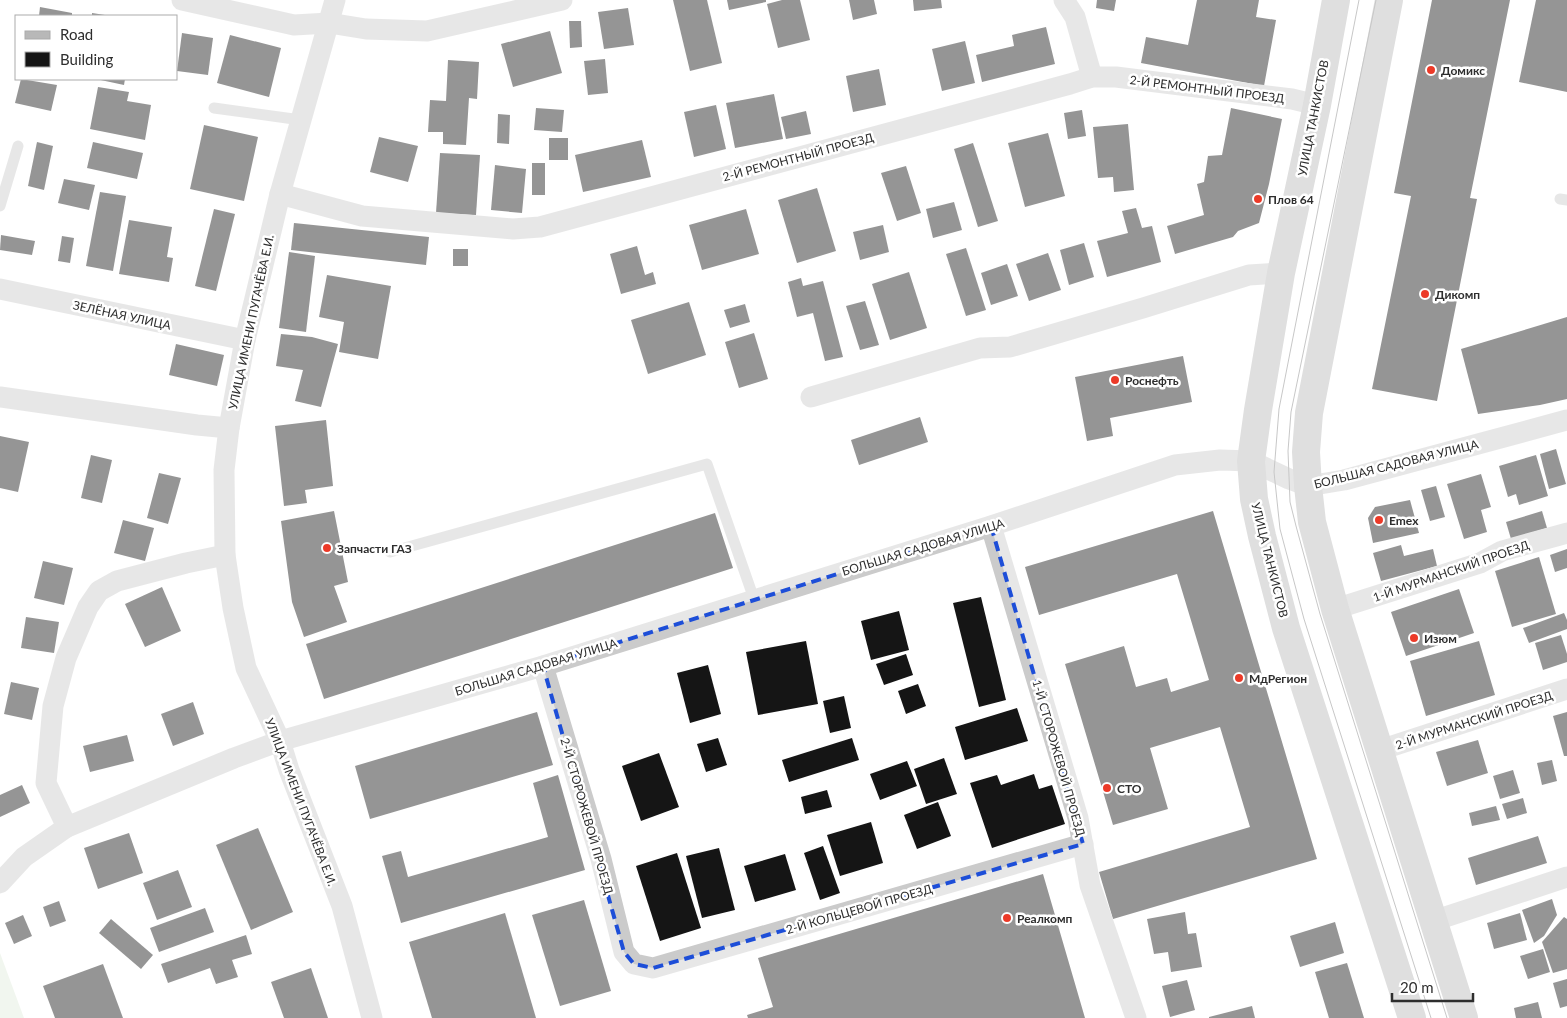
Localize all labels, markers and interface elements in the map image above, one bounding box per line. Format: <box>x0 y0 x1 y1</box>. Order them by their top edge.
legend <box>15 15 178 80</box>
text: Road <box>60 25 93 43</box>
text: Building <box>60 50 113 68</box>
street label: УЛИЦА ТАНКИСТОВ <box>1294 58 1332 177</box>
place label: Домикс <box>1441 63 1485 78</box>
marker: Домикс <box>1425 64 1437 76</box>
street label: 2-Й РЕМОНТНЫЙ ПРОЕЗД <box>1129 72 1286 106</box>
street label: 2-Й РЕМОНТНЫЙ ПРОЕЗД <box>721 129 876 184</box>
place label: Плов 64 <box>1268 192 1314 207</box>
marker: Плов 64 <box>1252 193 1264 205</box>
street label: УЛИЦА ИМЕНИ ПУГАЧЁВА Е.И. <box>225 233 277 411</box>
place label: Дикомп <box>1435 287 1480 302</box>
marker: Дикомп <box>1419 288 1431 300</box>
street label: ЗЕЛЁНАЯ УЛИЦА <box>72 297 173 333</box>
place label: Роснефть <box>1125 373 1179 388</box>
marker: Роснефть <box>1109 374 1121 386</box>
street label: БОЛЬШАЯ САДОВАЯ УЛИЦА <box>1312 436 1481 492</box>
street label: УЛИЦА ТАНКИСТОВ <box>1248 501 1292 619</box>
place label: Emex <box>1389 513 1419 528</box>
marker: Emex <box>1373 514 1385 526</box>
street label: БОЛЬШАЯ САДОВАЯ УЛИЦА <box>840 515 1007 579</box>
street label: 1-Й МУРМАНСКИЙ ПРОЕЗД <box>1371 537 1532 605</box>
place label: Запчасти ГАЗ <box>337 541 412 556</box>
marker: Запчасти ГАЗ <box>321 542 333 554</box>
place label: Изюм <box>1424 631 1457 646</box>
marker: Изюм <box>1408 632 1420 644</box>
street label: БОЛЬШАЯ САДОВАЯ УЛИЦА <box>453 635 620 699</box>
place label: МдРегион <box>1249 671 1307 686</box>
marker: МдРегион <box>1233 672 1245 684</box>
street label: 1-Й СТОРОЖЕВОЙ ПРОЕЗД <box>1029 678 1089 839</box>
street label: 2-Й МУРМАНСКИЙ ПРОЕЗД <box>1394 687 1555 753</box>
street label: УЛИЦА ИМЕНИ ПУГАЧЁВА Е.И. <box>262 716 340 888</box>
street label: 2-Й СТОРОЖЕВОЙ ПРОЕЗД <box>557 736 617 897</box>
place label: СТО <box>1117 781 1142 796</box>
marker: СТО <box>1101 782 1113 794</box>
street label: 2-Й КОЛЬЦЕВОЙ ПРОЕЗД <box>784 881 934 937</box>
place label: Реалкомп <box>1017 911 1073 926</box>
marker: Реалкомп <box>1001 912 1013 924</box>
scale bar <box>1392 970 1473 1002</box>
text: 20 m <box>1400 978 1434 996</box>

